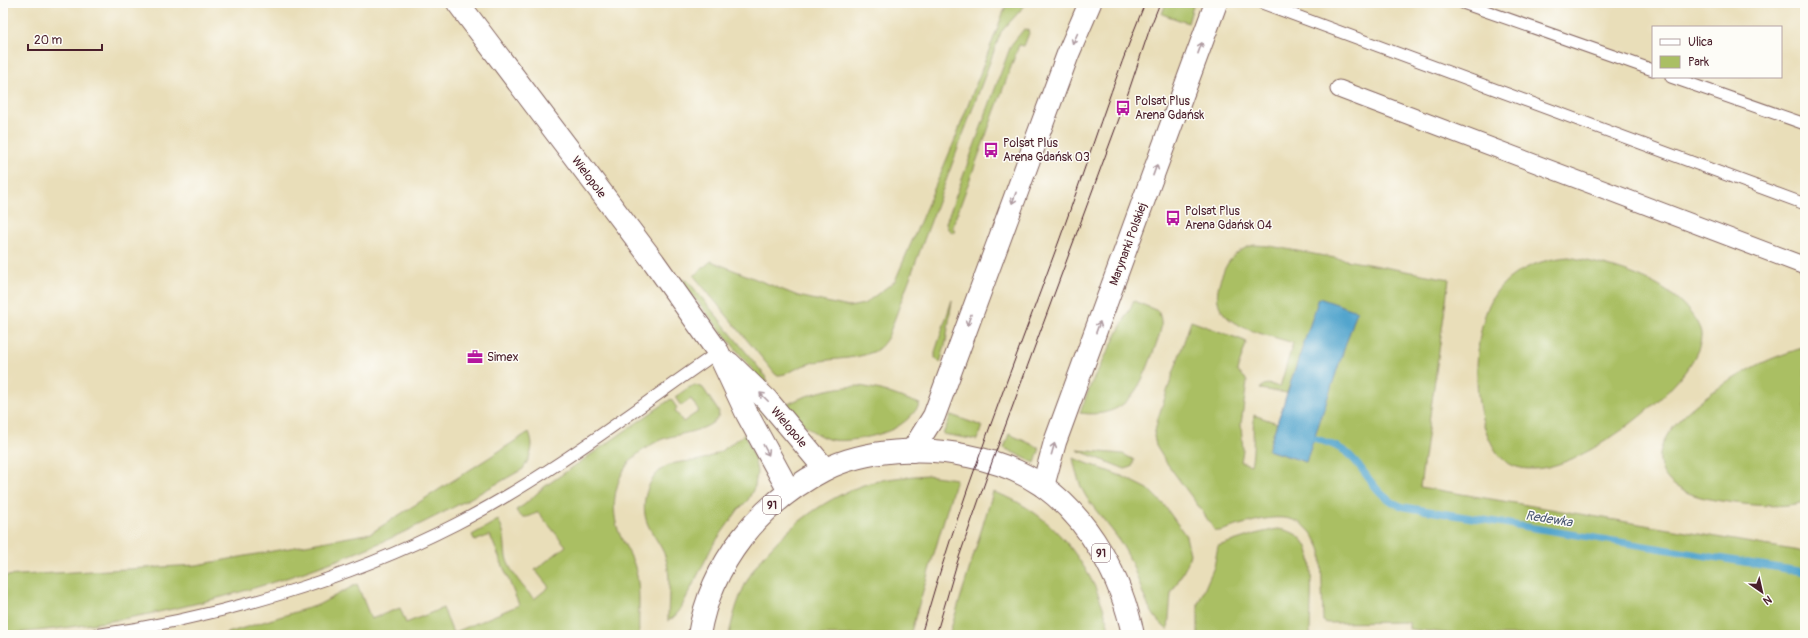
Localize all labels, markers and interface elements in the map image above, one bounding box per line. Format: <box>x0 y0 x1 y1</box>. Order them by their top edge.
scale bar <box>28 26 102 52</box>
legend <box>1652 26 1782 78</box>
one-way arrow <box>1070 32 1078 44</box>
text: 20 m <box>34 33 63 48</box>
text: Ulica <box>1688 35 1713 50</box>
one-way arrow <box>1196 42 1204 54</box>
text: Park <box>1688 55 1709 70</box>
place label: Polsat Plus Arena Gdańsk <box>1135 94 1204 123</box>
bus stop icon: Polsat Plus Arena Gdańsk <box>1114 99 1132 117</box>
place label: Polsat Plus Arena Gdańsk 03 <box>1003 136 1090 165</box>
bus stop icon: Polsat Plus Arena Gdańsk 03 <box>982 141 1000 159</box>
street label: Wielopole <box>568 153 609 201</box>
one-way arrow <box>1152 164 1160 176</box>
one-way arrow <box>1010 192 1018 204</box>
street label: Marynarki Polskiej <box>1107 200 1150 288</box>
place label: Polsat Plus Arena Gdańsk 04 <box>1185 204 1272 233</box>
bus stop icon: Polsat Plus Arena Gdańsk 04 <box>1164 209 1182 227</box>
one-way arrow <box>965 314 973 326</box>
one-way arrow <box>1094 321 1102 333</box>
office icon: Simex <box>466 348 484 366</box>
place label: Simex <box>487 350 518 365</box>
one-way arrow <box>759 392 768 402</box>
street label: Wielopole <box>767 404 810 451</box>
one-way arrow <box>1050 442 1057 455</box>
one-way arrow <box>763 444 771 456</box>
road number: 91 <box>763 496 781 514</box>
water label: Redewka <box>1524 507 1574 531</box>
road number: 91 <box>1092 544 1110 562</box>
north arrow <box>1742 572 1782 612</box>
text: N <box>1760 592 1774 608</box>

